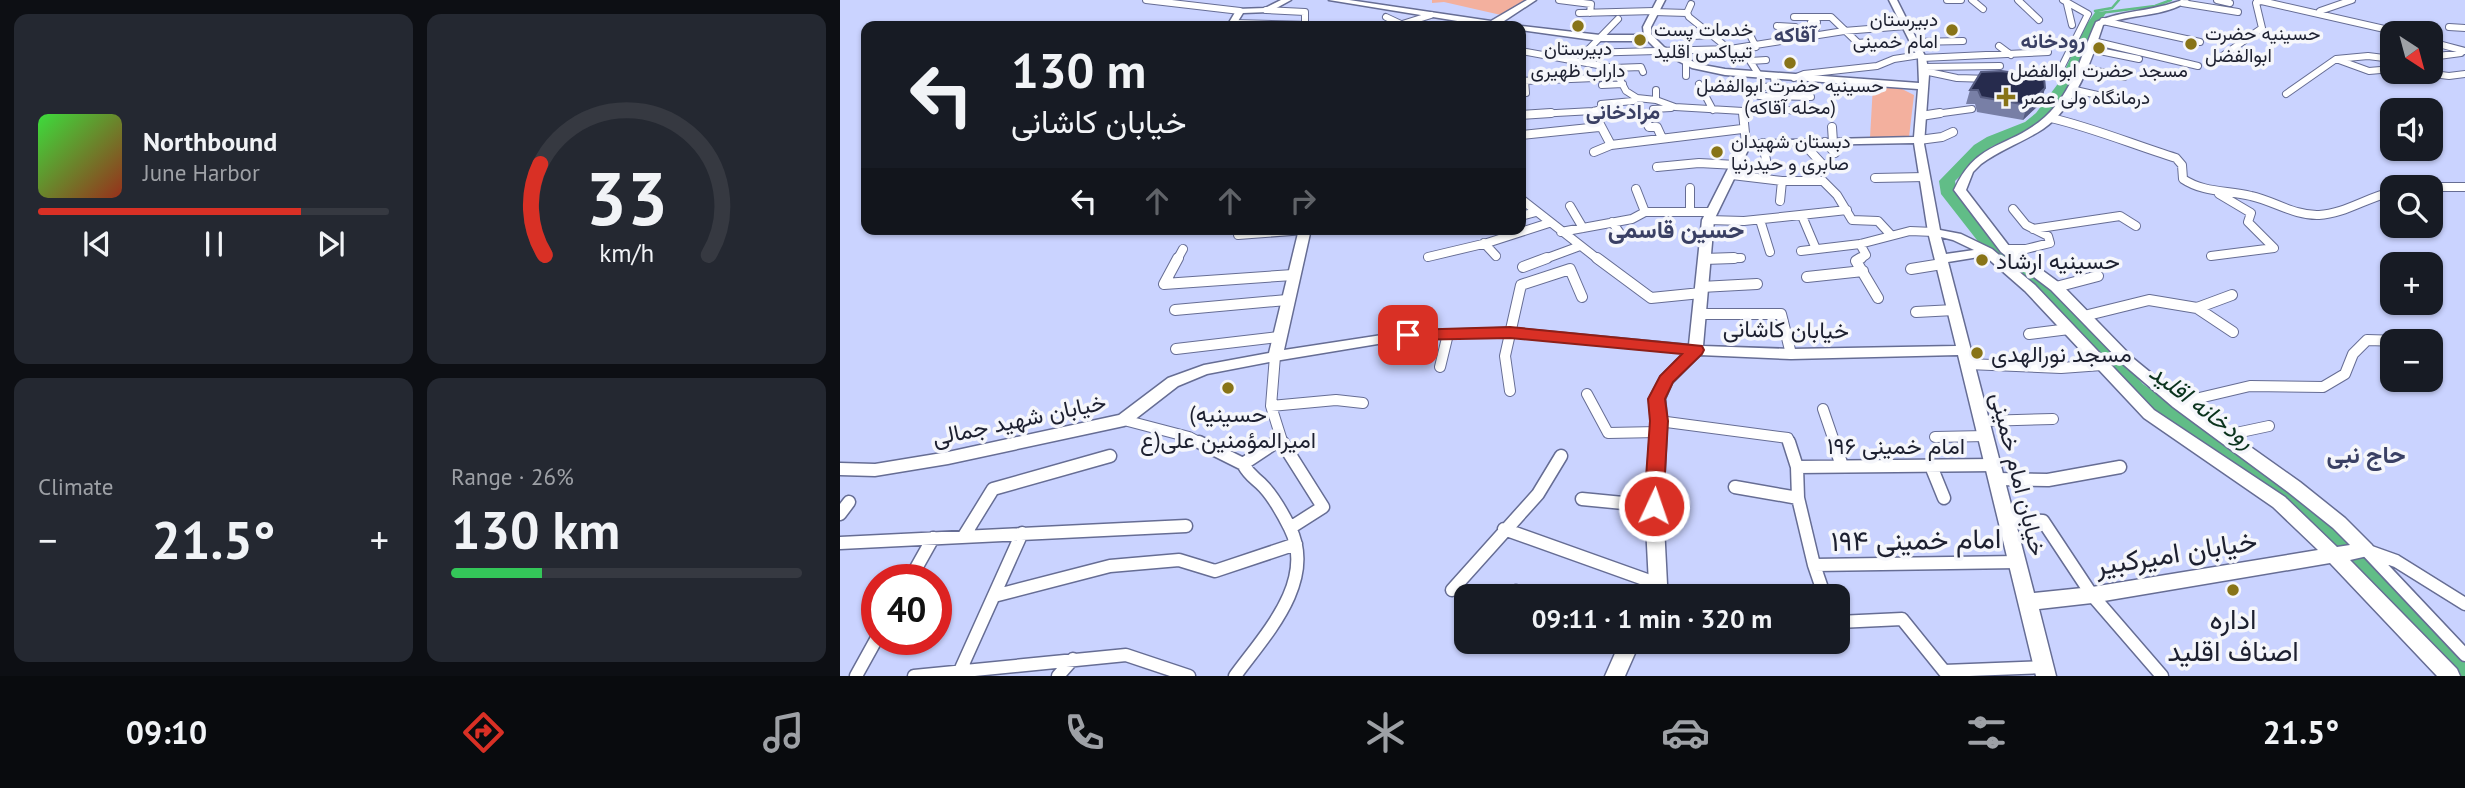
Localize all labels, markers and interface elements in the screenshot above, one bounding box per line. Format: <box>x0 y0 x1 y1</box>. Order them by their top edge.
place label: دبیرستان امام خمینی <box>1853 7 1938 54</box>
place label: خدمات پست تیپاکس اقلید <box>1654 17 1753 65</box>
marker: دبیرستان داراب ظهیری <box>1570 18 1586 34</box>
district label: آقاکه <box>1774 21 1818 48</box>
place label: حسینیه حضرت ابوالفضل <box>2205 21 2320 67</box>
north arrow <box>2380 21 2443 84</box>
map controls <box>2380 21 2443 392</box>
marker: دبیرستان امام خمینی <box>1944 22 1960 38</box>
district label: رودخانه <box>2021 27 2085 54</box>
marker: خدمات پست تیپاکس اقلید <box>1632 32 1648 48</box>
place label: دبیرستان داراب ظهیری <box>1531 36 1625 82</box>
marker: حسینیه حضرت ابوالفضل <box>2183 36 2199 52</box>
text: 130 m <box>1011 38 1146 102</box>
marker: مسجد حضرت ابوالفضل <box>2091 40 2107 56</box>
icon: left <box>896 49 987 140</box>
marker: حسینیه حضرت ابوالفضل (محله آقاکه) <box>1782 55 1798 71</box>
place label: مسجد حضرت ابوالفضل <box>2010 58 2188 82</box>
place label: حسینیه حضرت ابوالفضل (محله آقاکه) <box>1696 73 1884 119</box>
place label: درمانگاه ولی عصر <box>2021 85 2150 109</box>
marker: درمانگاه ولی عصر <box>1996 87 2016 107</box>
district label: مرادخانی <box>1586 98 1660 125</box>
button: sound <box>2380 98 2443 161</box>
text: خیابان کاشانی <box>1011 100 1187 142</box>
text: Northbound <box>143 125 277 158</box>
place label: دبستان شهیدان صابری و حیدرنیا <box>1731 129 1851 175</box>
marker: دبستان شهیدان صابری و حیدرنیا <box>1709 144 1725 160</box>
text: 33 <box>585 151 668 245</box>
text: June Harbor <box>143 158 260 187</box>
button: search <box>2380 175 2443 238</box>
icon: left <box>1065 182 1103 220</box>
icon: ahead <box>1138 182 1176 220</box>
icon: ahead <box>1211 182 1249 220</box>
icon: right <box>1284 182 1322 220</box>
district label: حسین قاسمی <box>1608 214 1744 245</box>
icon: previous <box>78 225 116 263</box>
icon: pause <box>195 225 233 263</box>
icon: next <box>312 225 350 263</box>
text: km/h <box>599 237 654 269</box>
place label: حسینیه ارشاد <box>1996 246 2120 276</box>
marker: حسینیه ارشاد <box>1974 252 1990 268</box>
button: + <box>2380 252 2443 315</box>
pin <box>1378 305 1438 365</box>
street label: خیابان کاشانی <box>1723 313 1849 345</box>
icon: arrive <box>1389 316 1427 354</box>
button: − <box>2380 329 2443 392</box>
place label: مسجد نورالهدی <box>1991 339 2132 369</box>
marker: مسجد نورالهدی <box>1969 345 1985 361</box>
water label: رودخانه اقلید <box>2143 356 2261 456</box>
marker: (حسینیه امیرالمؤمنین علی(ع <box>1220 380 1236 396</box>
street label: خیابان شهید جمالی <box>930 386 1109 453</box>
street label: خیابان امام خمینی <box>1984 389 2053 559</box>
place label: (حسینیه امیرالمؤمنین علی(ع <box>1140 399 1316 456</box>
street label: امام خمینی ۱۹۶ <box>1827 431 1965 461</box>
district label: حاج نبی <box>2327 439 2405 471</box>
text: Range · 26% <box>451 462 574 491</box>
position arrow <box>1617 469 1691 543</box>
text: Climate <box>38 472 113 501</box>
text: 130 km <box>451 496 620 563</box>
text: 21.5° <box>152 506 275 573</box>
text: − <box>38 515 57 564</box>
text: + <box>370 515 389 564</box>
street label: امام خمینی ۱۹۴ <box>1830 519 2002 560</box>
street label: خیابان امیرکبیر <box>2092 521 2259 583</box>
speed limit sign: 40 <box>861 564 952 655</box>
marker: اداره اصناف اقلید <box>2225 582 2241 598</box>
place label: اداره اصناف اقلید <box>2167 600 2299 669</box>
text: 09:11 · 1 min · 320 m <box>1532 602 1772 635</box>
icon: directions <box>459 708 508 757</box>
icon: music <box>759 708 808 757</box>
icon: phone <box>1060 708 1109 757</box>
icon: climate <box>1361 708 1410 757</box>
icon: car <box>1661 708 1710 757</box>
icon: filters <box>1962 708 2011 757</box>
text: 09:10 <box>126 711 207 753</box>
text: 21.5° <box>2263 711 2339 753</box>

